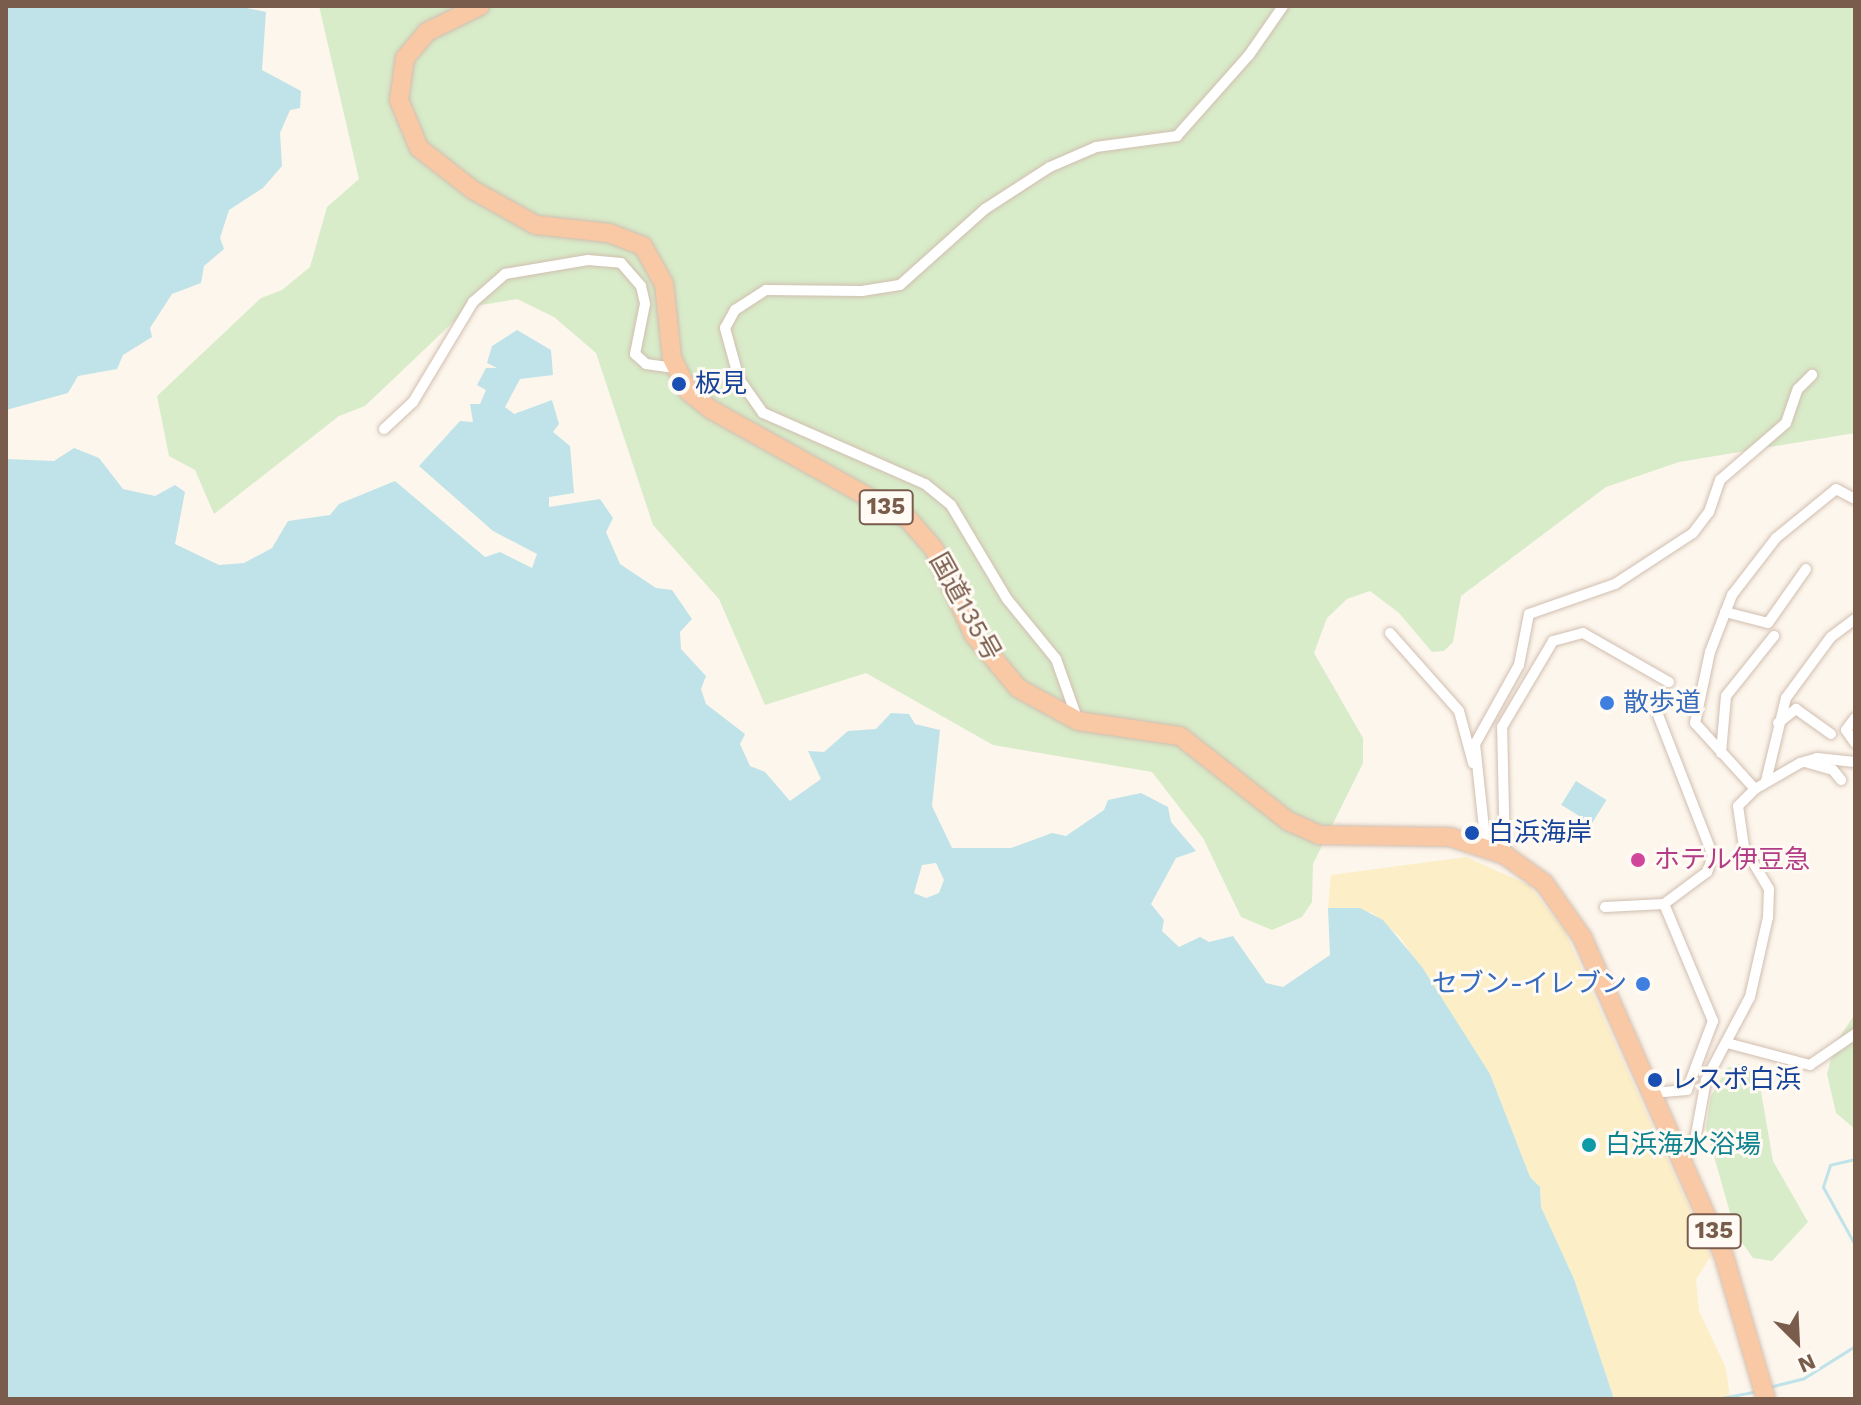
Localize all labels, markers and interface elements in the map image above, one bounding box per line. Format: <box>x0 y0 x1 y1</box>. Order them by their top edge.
place label: 板見 <box>695 368 747 400</box>
marker: 板見 <box>670 375 688 393</box>
road number: 135 <box>858 487 914 527</box>
street label: 国道135号 <box>923 548 1007 666</box>
place label: 散歩道 <box>1623 687 1701 719</box>
marker: 散歩道 <box>1598 694 1616 712</box>
place label: 白浜海岸 <box>1488 817 1592 849</box>
marker: 白浜海岸 <box>1463 824 1481 842</box>
place label: ホテル伊豆急 <box>1654 844 1810 876</box>
marker: ホテル伊豆急 <box>1629 851 1647 869</box>
place label: セブン-イレブン <box>1432 968 1627 1000</box>
marker: セブン-イレブン <box>1634 975 1652 993</box>
place label: レスポ白浜 <box>1671 1064 1801 1096</box>
marker: レスポ白浜 <box>1646 1071 1664 1089</box>
place label: 白浜海水浴場 <box>1605 1129 1761 1161</box>
marker: 白浜海水浴場 <box>1580 1136 1598 1154</box>
road number: 135 <box>1686 1211 1742 1251</box>
north arrow <box>1757 1301 1837 1381</box>
text: N <box>1794 1349 1820 1378</box>

